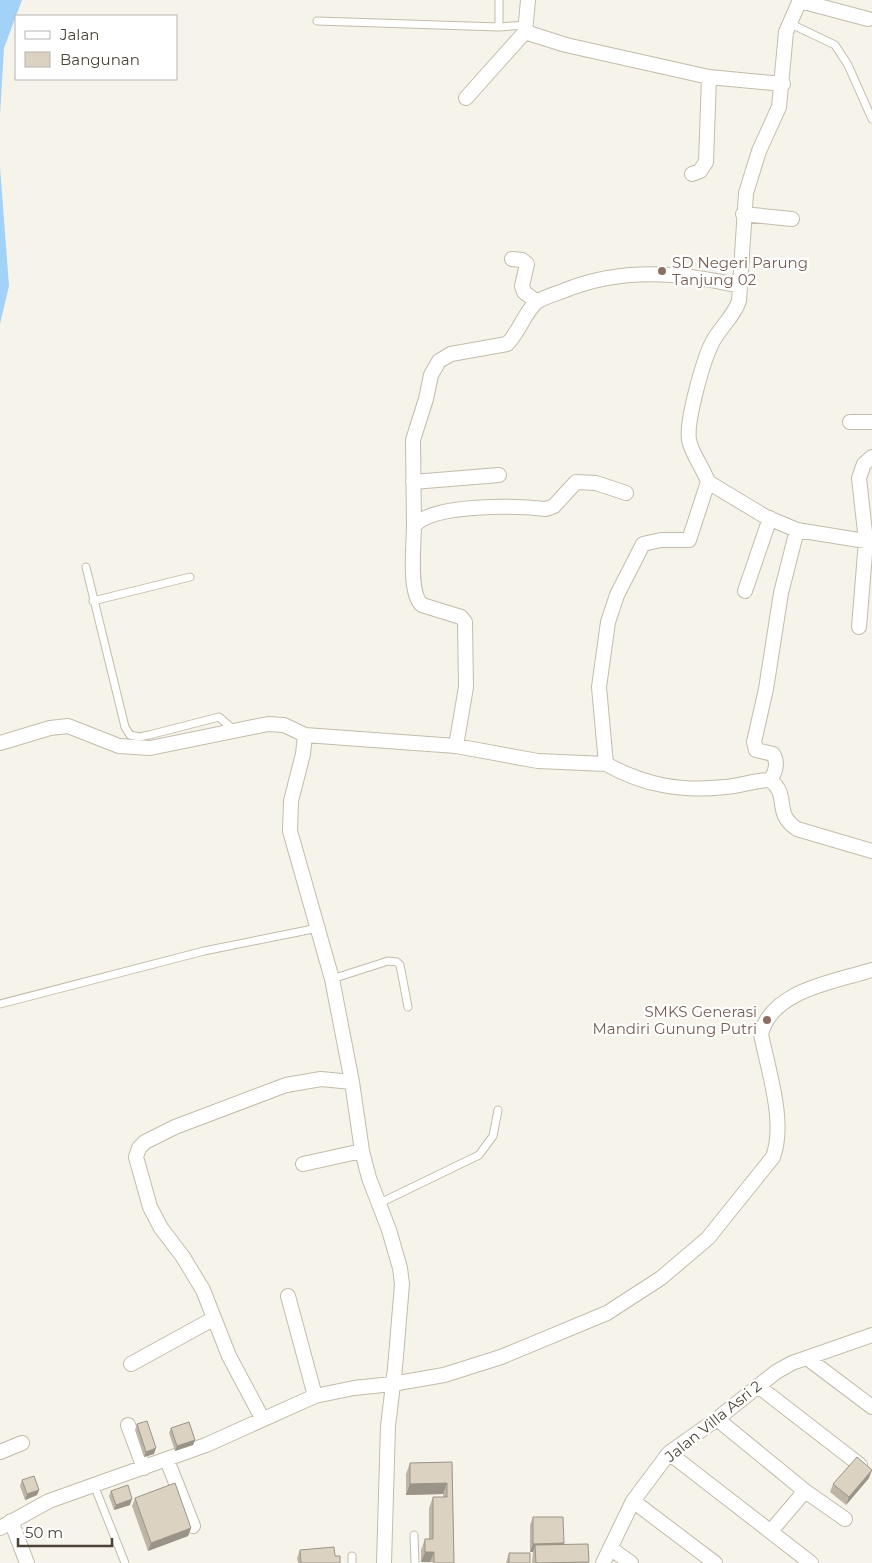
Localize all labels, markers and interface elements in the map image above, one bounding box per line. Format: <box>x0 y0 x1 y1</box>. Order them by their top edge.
legend <box>15 15 178 80</box>
text: Jalan <box>59 25 99 44</box>
text: Bangunan <box>60 50 140 69</box>
place label: SD Negeri Parung Tanjung 02 <box>672 253 808 289</box>
marker: SD Negeri Parung Tanjung 02 <box>656 265 668 277</box>
place label: SMKS Generasi Mandiri Gunung Putri <box>593 1002 757 1038</box>
marker: SMKS Generasi Mandiri Gunung Putri <box>761 1014 773 1026</box>
street label: Jalan Villa Asri 2 <box>660 1376 765 1466</box>
scale bar <box>18 1516 111 1548</box>
text: 50 m <box>25 1523 63 1542</box>

